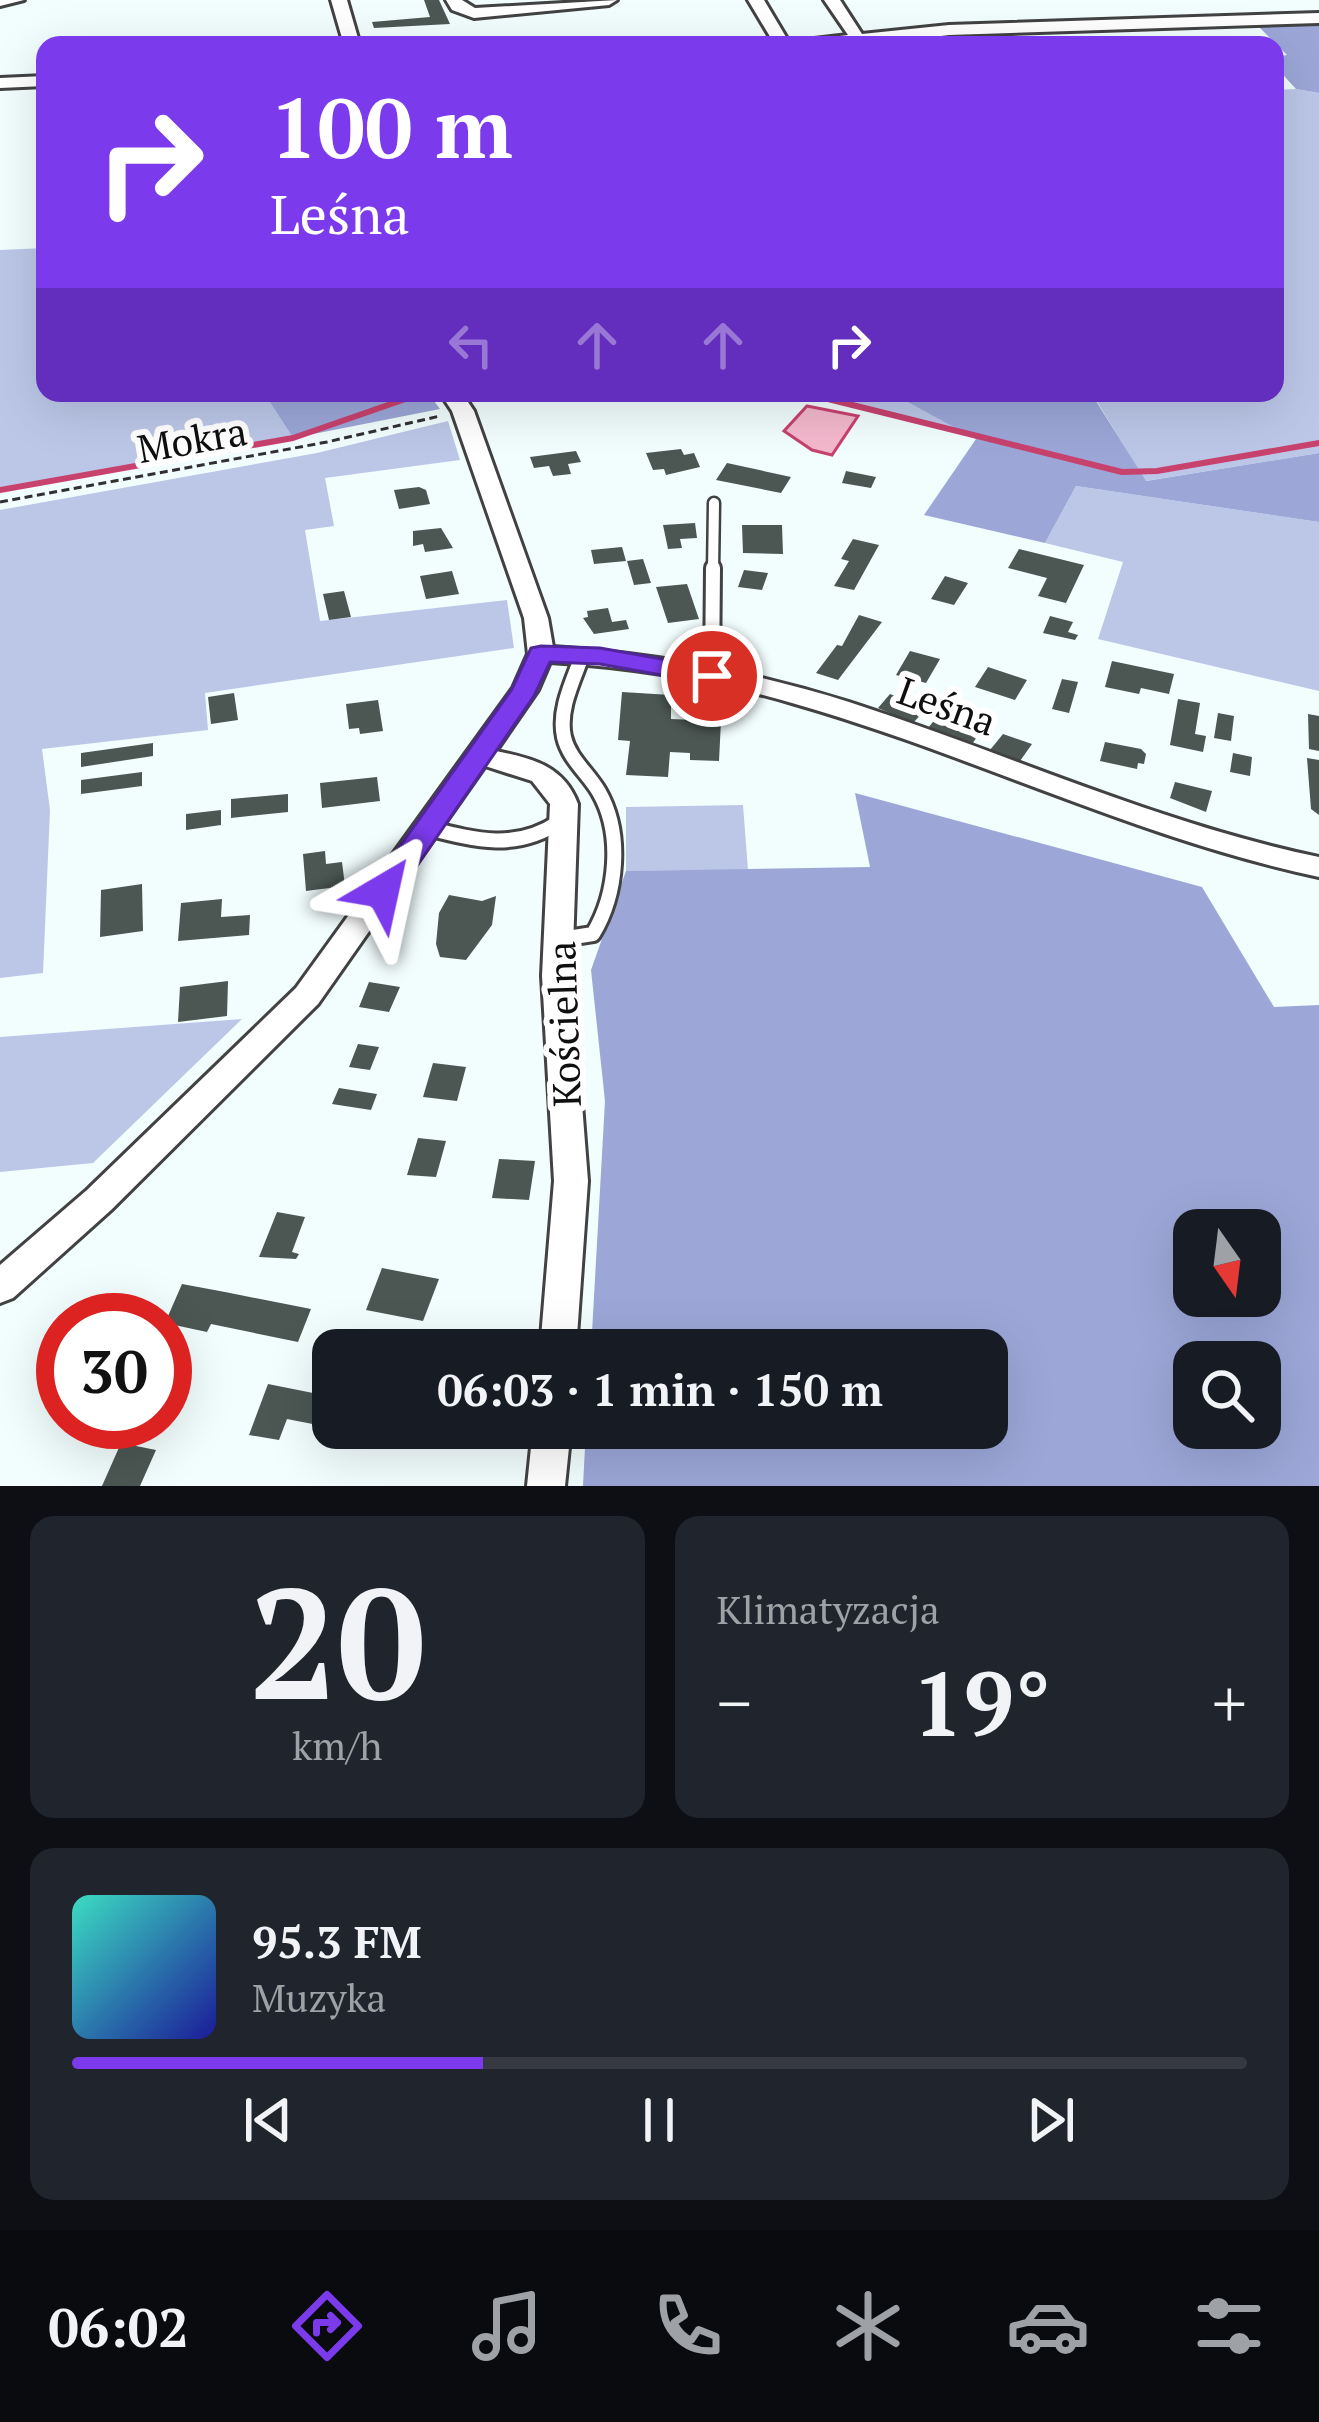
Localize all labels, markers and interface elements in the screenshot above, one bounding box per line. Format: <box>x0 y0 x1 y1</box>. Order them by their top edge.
text: 100 m <box>270 71 513 182</box>
icon: right <box>72 84 228 240</box>
text: Leśna <box>270 178 410 249</box>
icon: left <box>438 312 504 378</box>
icon: ahead <box>564 312 630 378</box>
icon: ahead <box>690 312 756 378</box>
icon: right <box>816 312 882 378</box>
street label: Mokra <box>133 404 251 474</box>
pin <box>661 625 763 727</box>
icon: arrive <box>679 643 745 709</box>
street label: Leśna <box>891 663 1004 747</box>
position arrow <box>320 828 446 954</box>
street label: Kościelna <box>534 940 592 1108</box>
north arrow <box>1173 1209 1281 1317</box>
map controls <box>1173 1209 1281 1449</box>
speed limit sign: 30 <box>36 1293 192 1449</box>
button: search <box>1173 1341 1281 1449</box>
text: 06:03 · 1 min · 150 m <box>437 1359 883 1419</box>
text: 20 <box>249 1537 425 1744</box>
text: Klimatyzacja <box>717 1583 940 1635</box>
text: 19° <box>912 1642 1051 1762</box>
text: − <box>717 1658 752 1746</box>
text: + <box>1212 1658 1247 1746</box>
text: km/h <box>292 1719 382 1771</box>
text: 95.3 FM <box>252 1911 421 1971</box>
text: Muzyka <box>252 1971 386 2023</box>
icon: previous <box>235 2087 301 2153</box>
icon: pause <box>626 2087 692 2153</box>
icon: next <box>1018 2087 1084 2153</box>
icon: directions <box>285 2284 369 2368</box>
icon: music <box>465 2284 549 2368</box>
icon: phone <box>646 2284 730 2368</box>
icon: climate <box>826 2284 910 2368</box>
icon: car <box>1006 2284 1090 2368</box>
icon: filters <box>1187 2284 1271 2368</box>
text: 06:02 <box>48 2291 189 2362</box>

